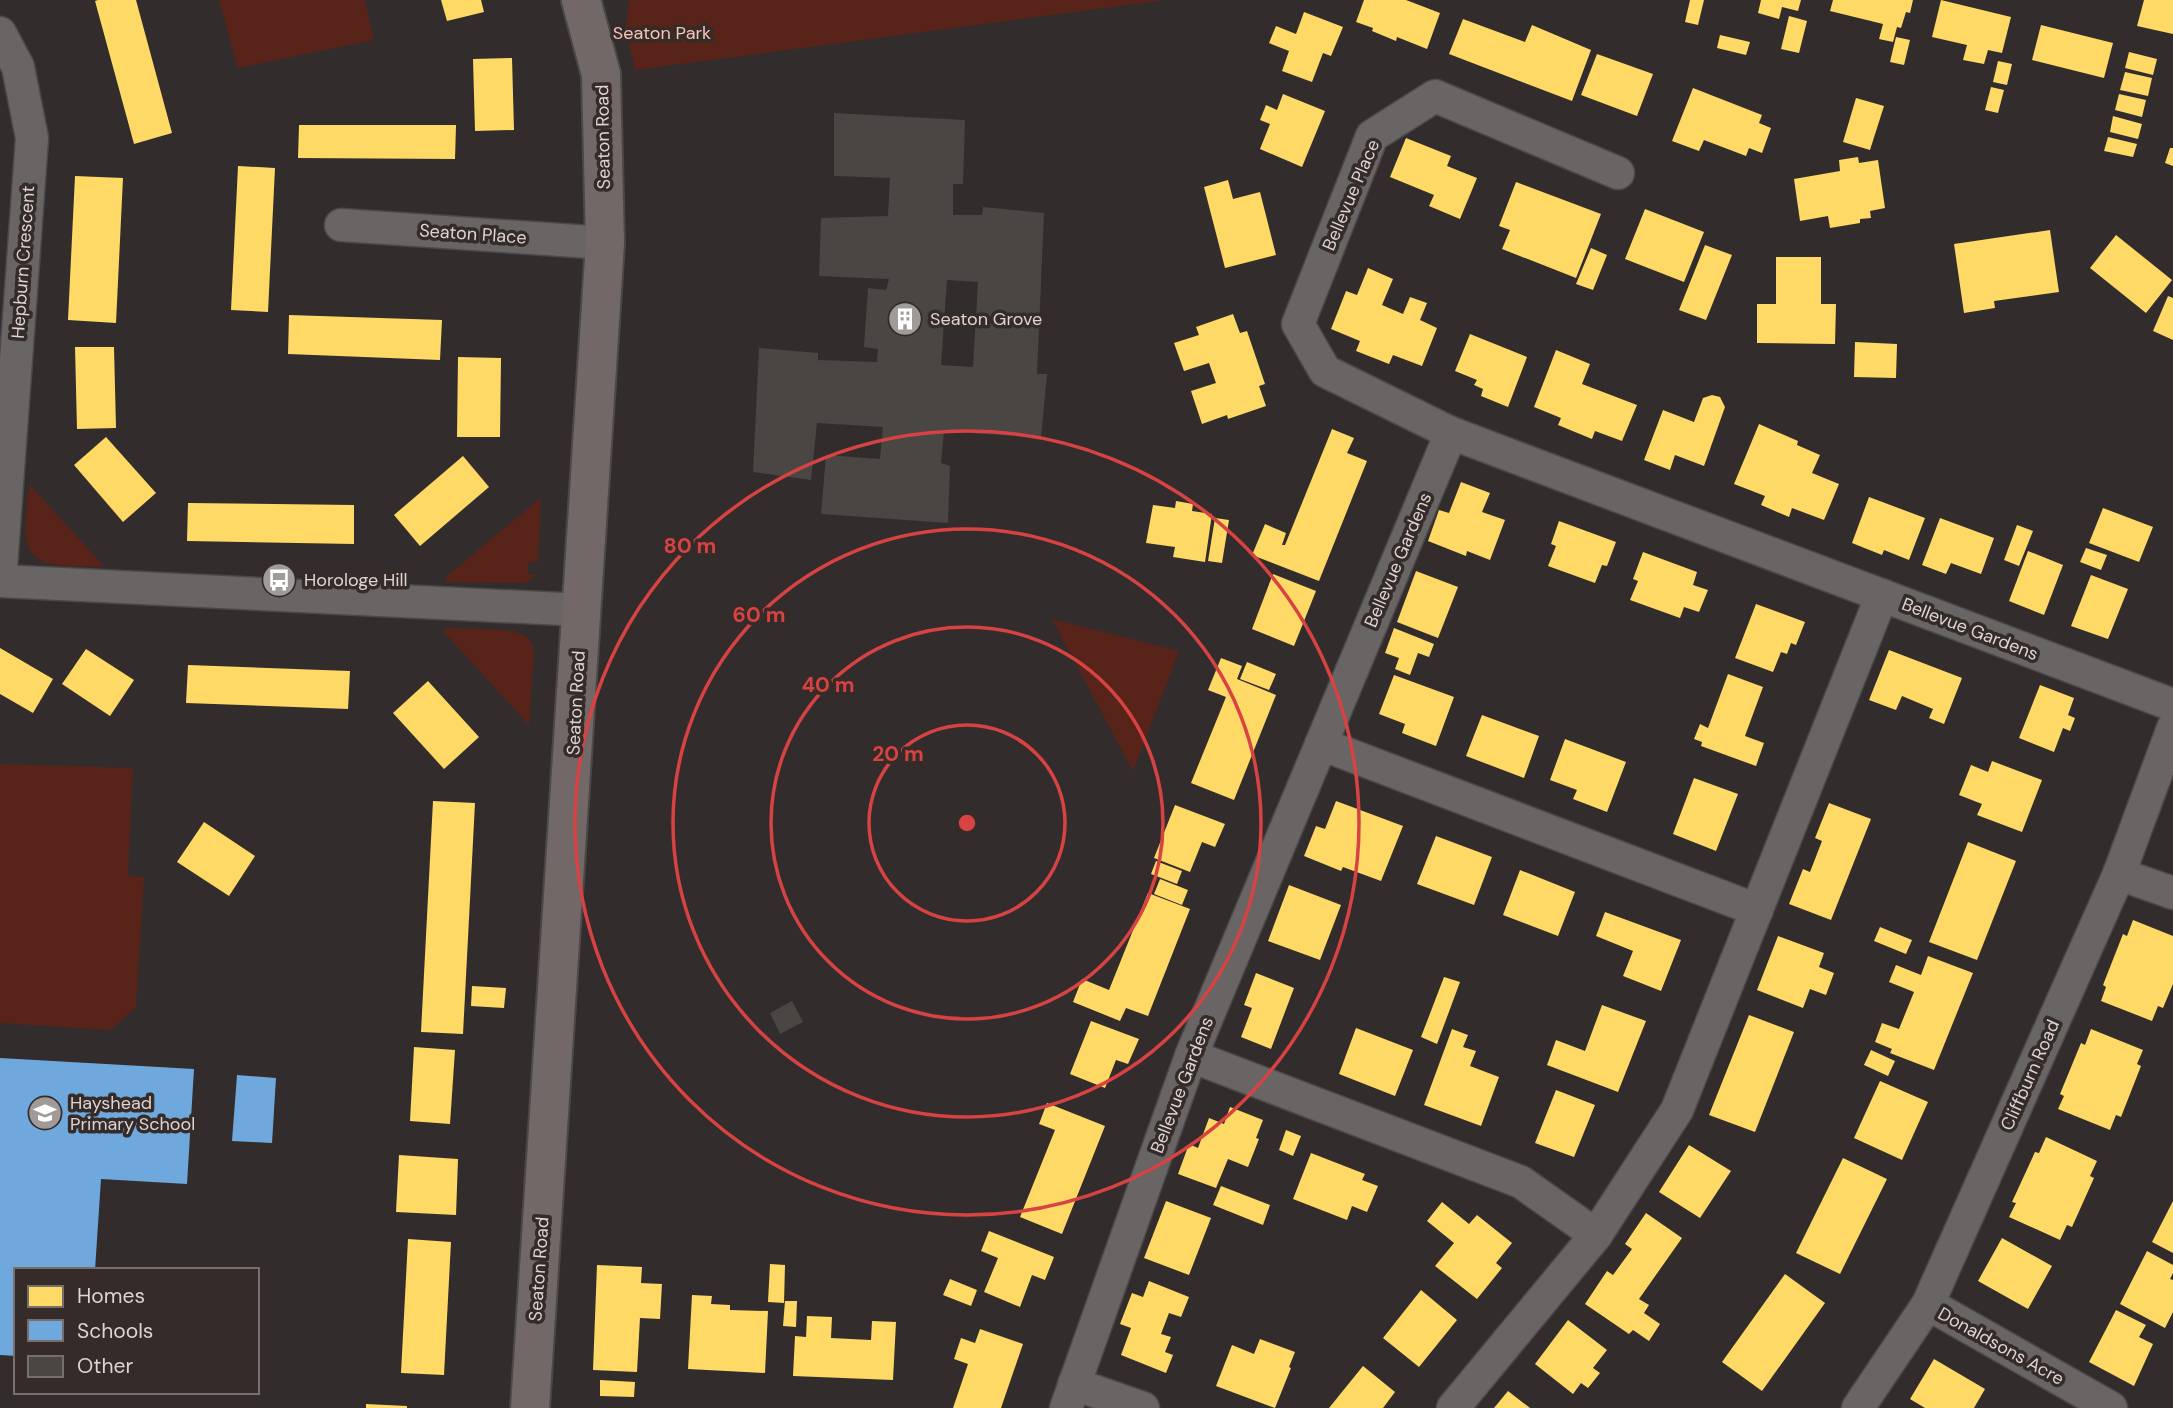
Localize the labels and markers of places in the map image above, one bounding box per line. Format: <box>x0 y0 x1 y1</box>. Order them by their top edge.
building icon: Seaton Grove <box>886 300 924 338</box>
place label: Seaton Grove <box>930 307 1042 331</box>
bus stop icon: Horologe Hill <box>260 561 298 599</box>
place label: Horologe Hill <box>304 568 408 592</box>
centre of rings <box>955 811 979 835</box>
place label: Hayshead Primary School <box>70 1091 195 1136</box>
school or university icon: Hayshead Primary School <box>26 1094 64 1132</box>

